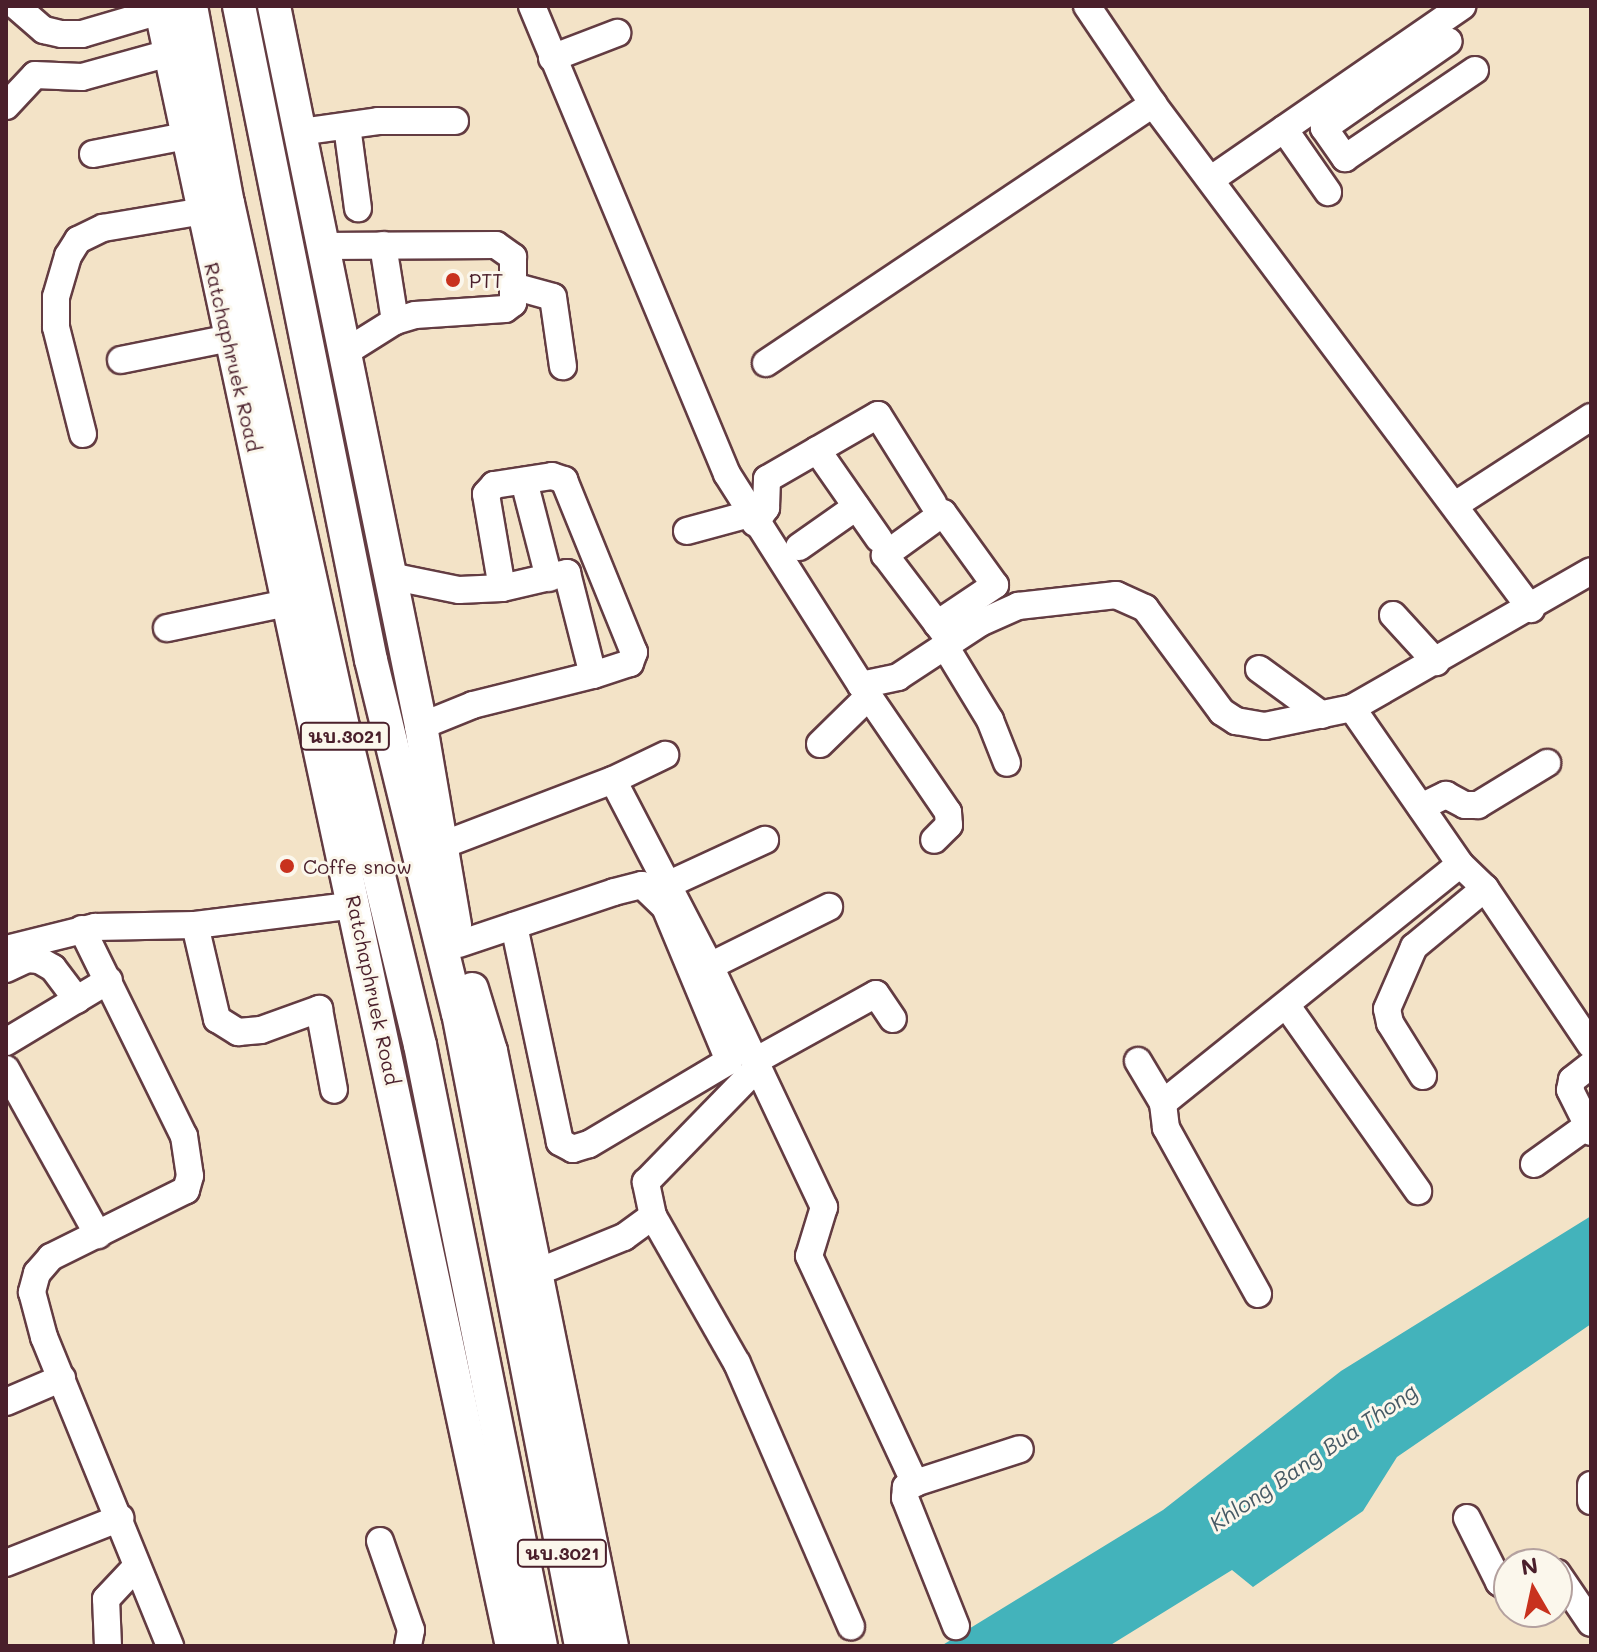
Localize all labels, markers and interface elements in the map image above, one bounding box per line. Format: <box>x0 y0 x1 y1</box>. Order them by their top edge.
street label: Ratchaphruek Road <box>200 260 266 454</box>
place label: PTT <box>469 268 503 292</box>
marker: PTT <box>444 271 462 289</box>
road number: นบ.3021 <box>299 722 391 750</box>
place label: Coffe snow <box>303 854 412 878</box>
marker: Coffe snow <box>278 857 296 875</box>
street label: Ratchaphruek Road <box>341 893 405 1087</box>
water label: Khlong Bang Bua Thong <box>1204 1378 1422 1536</box>
road number: นบ.3021 <box>516 1539 608 1567</box>
north arrow <box>1493 1548 1573 1628</box>
text: N <box>1519 1550 1540 1581</box>

